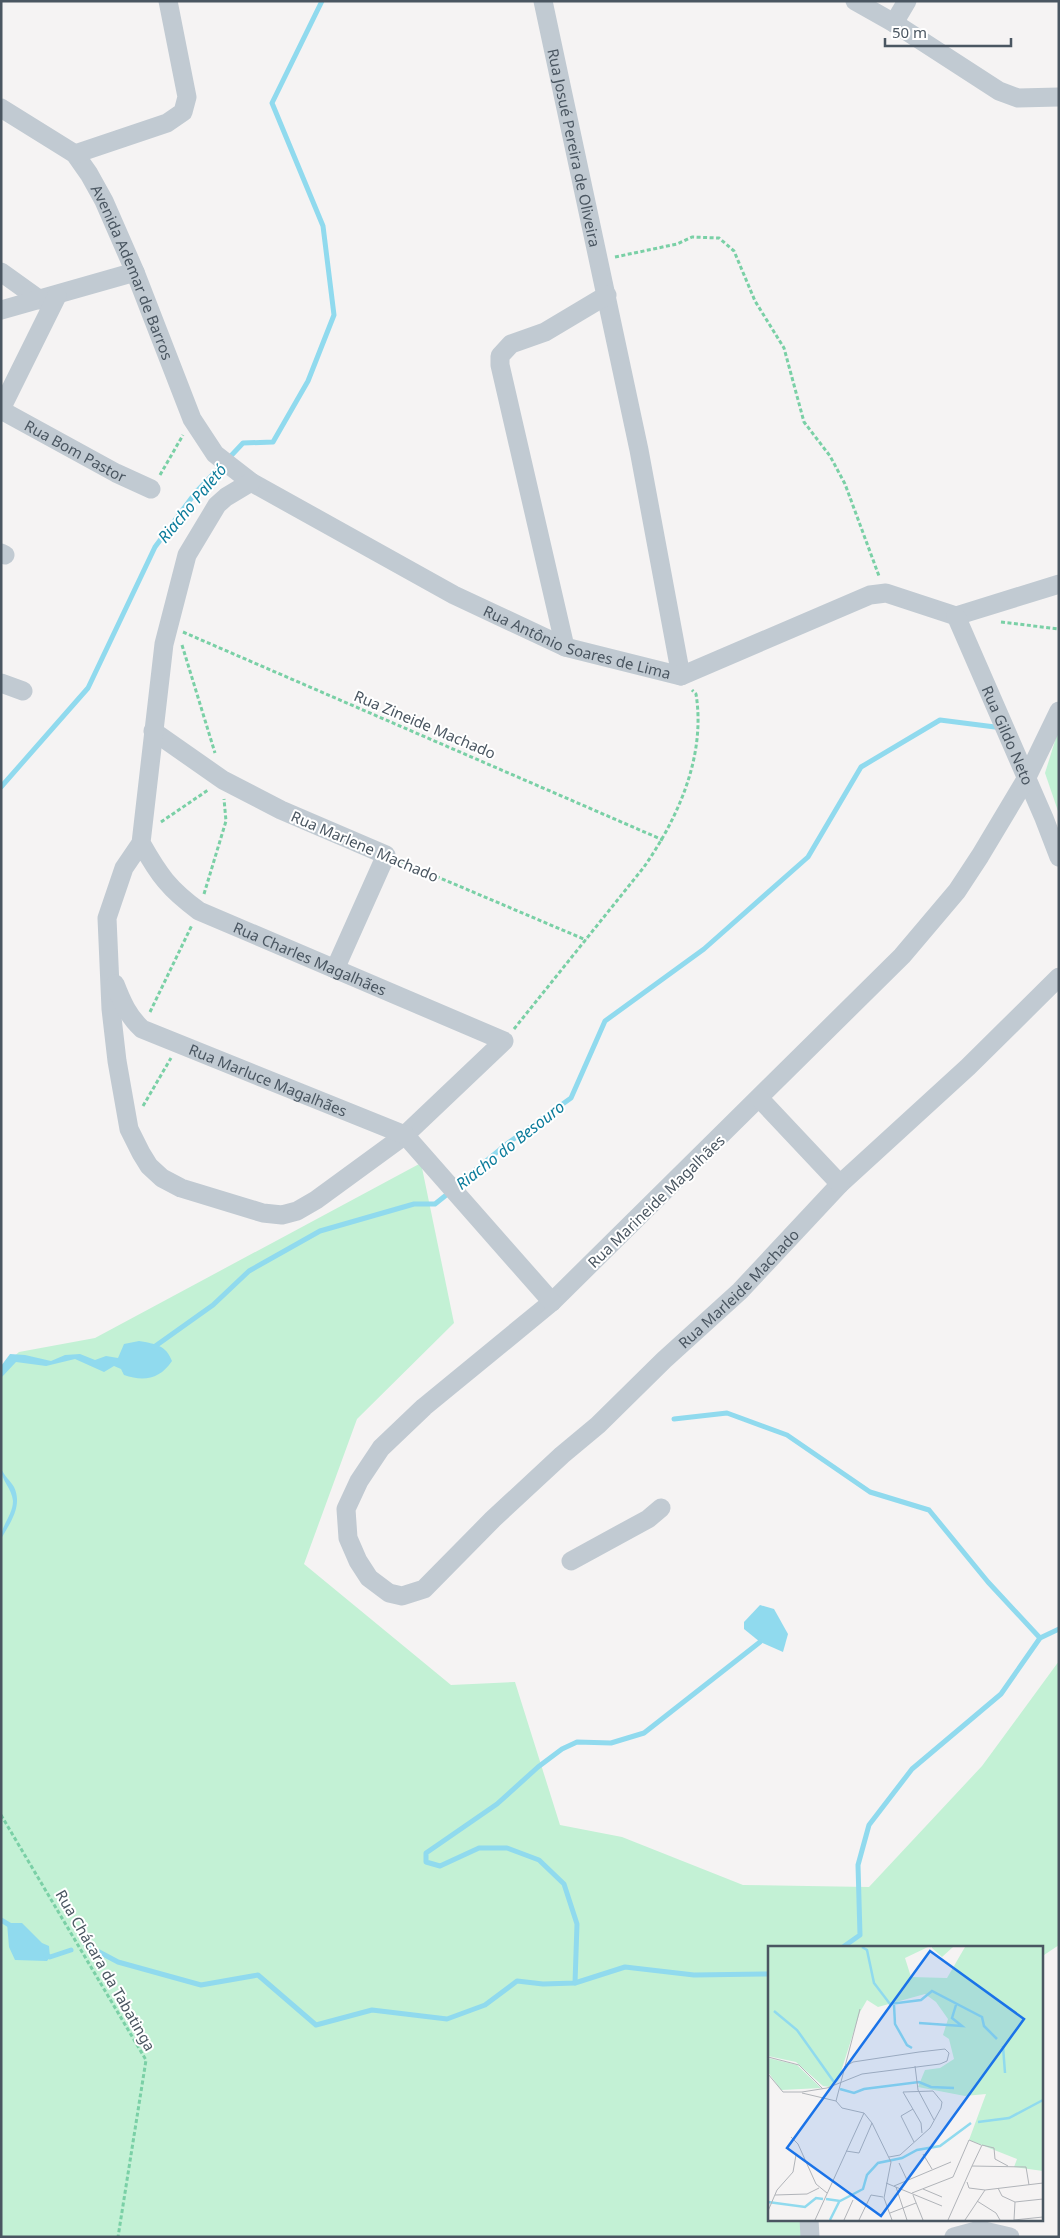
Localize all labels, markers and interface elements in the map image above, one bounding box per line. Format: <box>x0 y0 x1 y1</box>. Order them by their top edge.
scale bar <box>885 15 1011 47</box>
text: 50 m <box>892 22 927 42</box>
street label: Rua Josué Pereira de Oliveira <box>543 47 605 249</box>
street label: Avenida Ademar de Barros <box>87 181 178 363</box>
street label: Rua Bom Pastor <box>21 415 130 486</box>
water label: Riacho Paletó <box>153 459 231 547</box>
street label: Rua Antônio Soares de Lima <box>480 600 673 683</box>
street label: Rua Gildo Neto <box>978 682 1038 788</box>
street label: Rua Zineide Machado <box>351 685 499 763</box>
street label: Rua Marlene Machado <box>288 806 442 886</box>
street label: Rua Charles Magalhães <box>230 917 390 1000</box>
street label: Rua Marluce Magalhães <box>186 1039 350 1121</box>
water label: Riacho do Besouro <box>451 1096 569 1194</box>
street label: Rua Marineide Magalhães <box>583 1130 729 1272</box>
street label: Rua Marleide Machado <box>674 1224 803 1352</box>
street label: Rua Chácara da Tabatinga <box>52 1886 160 2054</box>
inset map <box>768 1946 1042 2220</box>

